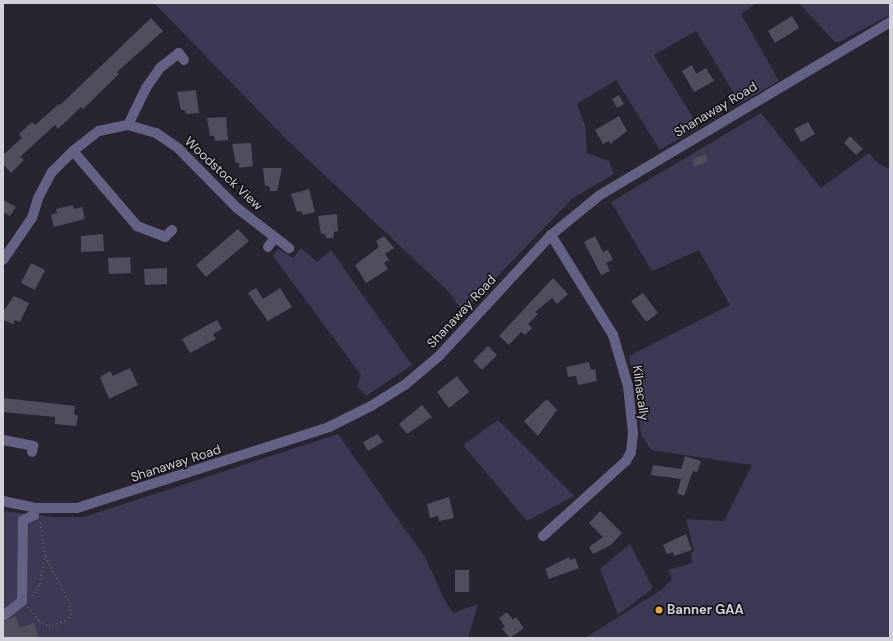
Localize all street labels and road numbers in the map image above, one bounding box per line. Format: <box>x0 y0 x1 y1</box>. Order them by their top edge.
street label: Shanaway Road <box>672 79 760 141</box>
street label: Woodstock View <box>181 134 265 214</box>
street label: Shanaway Road <box>424 272 500 352</box>
street label: Kilnacally <box>628 364 652 422</box>
street label: Shanaway Road <box>129 442 223 486</box>

